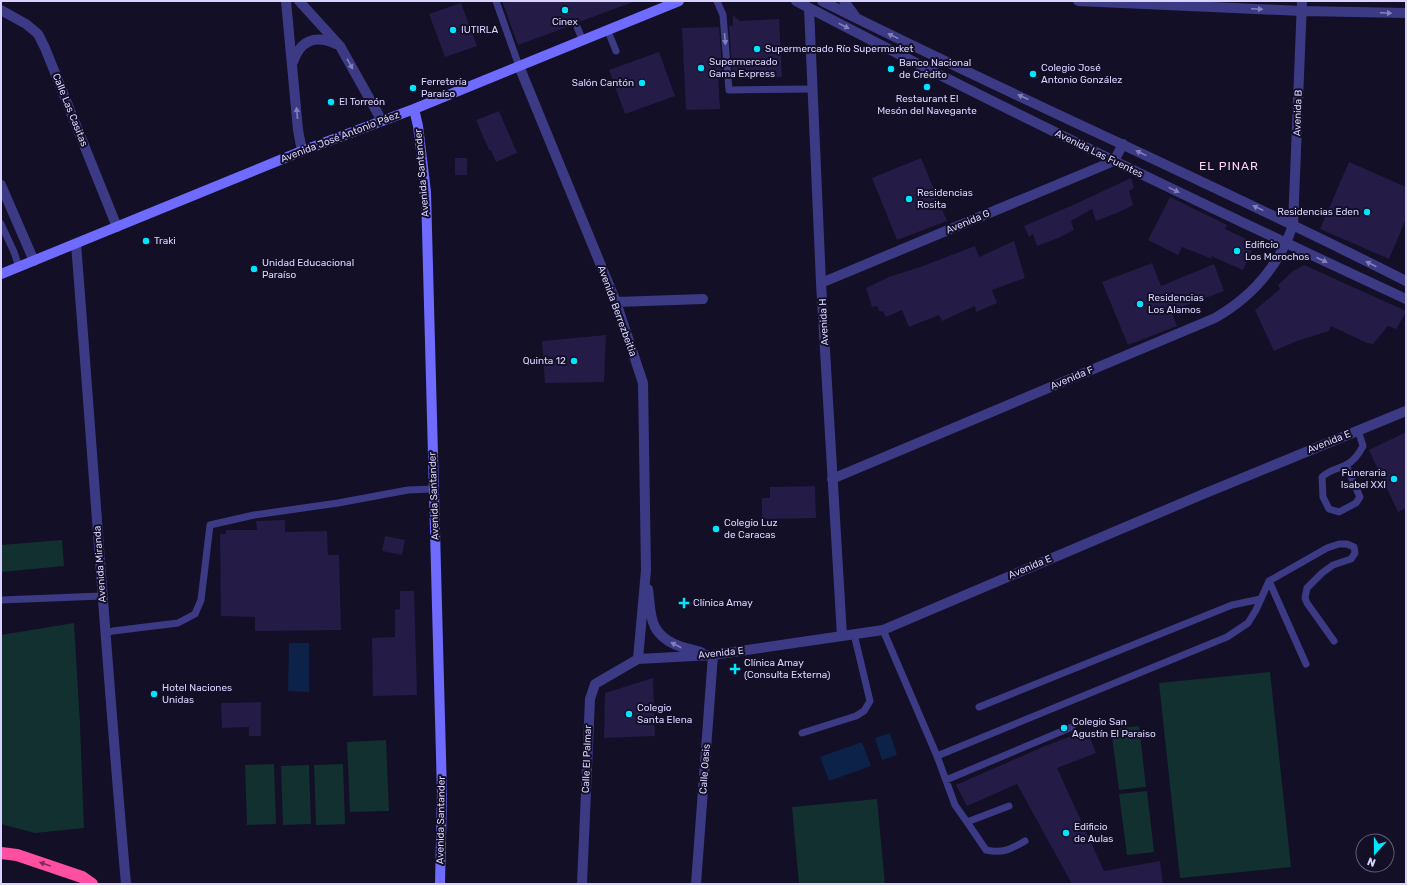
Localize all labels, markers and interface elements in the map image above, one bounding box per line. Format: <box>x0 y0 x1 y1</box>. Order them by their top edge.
marker: Cinex <box>560 5 570 15</box>
one-way arrow <box>1251 5 1263 12</box>
one-way arrow <box>1380 10 1393 16</box>
place label: Cinex <box>552 16 579 28</box>
one-way arrow <box>838 22 850 29</box>
place label: IUTIRLA <box>461 24 498 36</box>
marker: IUTIRLA <box>448 25 458 35</box>
one-way arrow <box>721 33 728 45</box>
one-way arrow <box>887 33 898 39</box>
place label: Supermercado Río Supermarket <box>765 43 913 55</box>
marker: Supermercado Río Supermarket <box>752 44 762 54</box>
place label: Supermercado Gama Express <box>709 56 778 80</box>
place label: Banco Nacional de Crédito <box>899 57 971 81</box>
one-way arrow <box>346 58 353 70</box>
place label: Colegio José Antonio González <box>1041 62 1122 86</box>
marker: Supermercado Gama Express <box>696 63 706 73</box>
marker: Banco Nacional de Crédito <box>886 64 896 74</box>
marker: Colegio José Antonio González <box>1028 69 1038 79</box>
street label: Calle Las Casitas <box>50 72 90 148</box>
place label: Ferretería Paraíso <box>421 76 467 100</box>
place label: Salón Cantón <box>572 77 634 89</box>
marker: Salón Cantón <box>637 78 647 88</box>
marker: Restaurant El Mesón del Navegante <box>922 82 932 92</box>
marker: Ferretería Paraíso <box>408 83 418 93</box>
street label: Avenida B <box>1291 89 1305 136</box>
place label: Restaurant El Mesón del Navegante <box>877 93 977 117</box>
one-way arrow <box>1017 94 1029 100</box>
place label: El Torreón <box>339 96 385 108</box>
marker: El Torreón <box>326 97 336 107</box>
one-way arrow <box>293 107 300 119</box>
street label: Avenida José Antonio Páez <box>279 109 401 165</box>
street label: Avenida Las Fuentes <box>1053 127 1145 181</box>
street label: Avenida Santander <box>412 128 432 218</box>
one-way arrow <box>1135 149 1146 156</box>
district label: EL PINAR <box>1199 159 1259 173</box>
place label: Residencias Rosita <box>917 187 973 211</box>
one-way arrow <box>1168 187 1180 193</box>
marker: Residencias Rosita <box>904 194 914 204</box>
one-way arrow <box>1252 205 1264 211</box>
place label: Residencias Eden <box>1277 206 1359 218</box>
street label: Avenida G <box>944 207 992 237</box>
marker: Residencias Eden <box>1362 207 1372 217</box>
place label: Traki <box>154 235 176 247</box>
marker: Traki <box>141 236 151 246</box>
place label: Edificio Los Morochos <box>1245 239 1309 263</box>
marker: Edificio Los Morochos <box>1232 246 1242 256</box>
place label: Unidad Educacional Paraíso <box>262 257 354 281</box>
one-way arrow <box>1317 257 1328 263</box>
one-way arrow <box>1365 260 1377 267</box>
marker: Unidad Educacional Paraíso <box>249 264 259 274</box>
street label: Avenida Berrezbeitia <box>595 264 639 358</box>
place label: Residencias Los Alamos <box>1148 292 1204 316</box>
street label: Avenida H <box>817 298 831 346</box>
marker: Residencias Los Alamos <box>1135 299 1145 309</box>
place label: Quinta 12 <box>523 355 566 367</box>
marker: Quinta 12 <box>569 356 579 366</box>
street label: Avenida F <box>1049 364 1095 392</box>
street label: Avenida E <box>1306 428 1352 456</box>
street label: Avenida Santander <box>426 451 442 540</box>
place label: Funeraria Isabel XXI <box>1341 467 1386 491</box>
marker: Funeraria Isabel XXI <box>1389 474 1399 484</box>
place label: Colegio Luz de Caracas <box>724 517 778 541</box>
marker: Colegio Luz de Caracas <box>711 524 721 534</box>
street label: Avenida Miranda <box>91 525 109 603</box>
street label: Avenida E <box>1007 553 1053 581</box>
marker: Clínica Amay <box>678 597 690 609</box>
place label: Clínica Amay <box>693 597 753 609</box>
one-way arrow <box>670 641 682 648</box>
street label: Avenida E <box>698 645 744 661</box>
place label: Clínica Amay (Consulta Externa) <box>744 657 830 681</box>
marker: Clínica Amay (Consulta Externa) <box>729 663 741 675</box>
place label: Hotel Naciones Unidas <box>162 682 232 706</box>
marker: Hotel Naciones Unidas <box>149 689 159 699</box>
place label: Colegio Santa Elena <box>637 702 692 726</box>
marker: Colegio Santa Elena <box>624 709 634 719</box>
place label: Colegio San Agustín El Paraiso <box>1072 716 1156 740</box>
marker: Colegio San Agustín El Paraiso <box>1059 723 1069 733</box>
street label: Calle El Palmar <box>580 724 594 793</box>
street label: Calle Oasis <box>697 744 713 794</box>
street label: Avenida Santander <box>434 776 448 864</box>
place label: Edificio de Aulas <box>1074 821 1113 845</box>
marker: Edificio de Aulas <box>1061 828 1071 838</box>
north arrow <box>1355 833 1395 873</box>
text: N <box>1365 854 1378 869</box>
one-way arrow <box>39 861 51 867</box>

